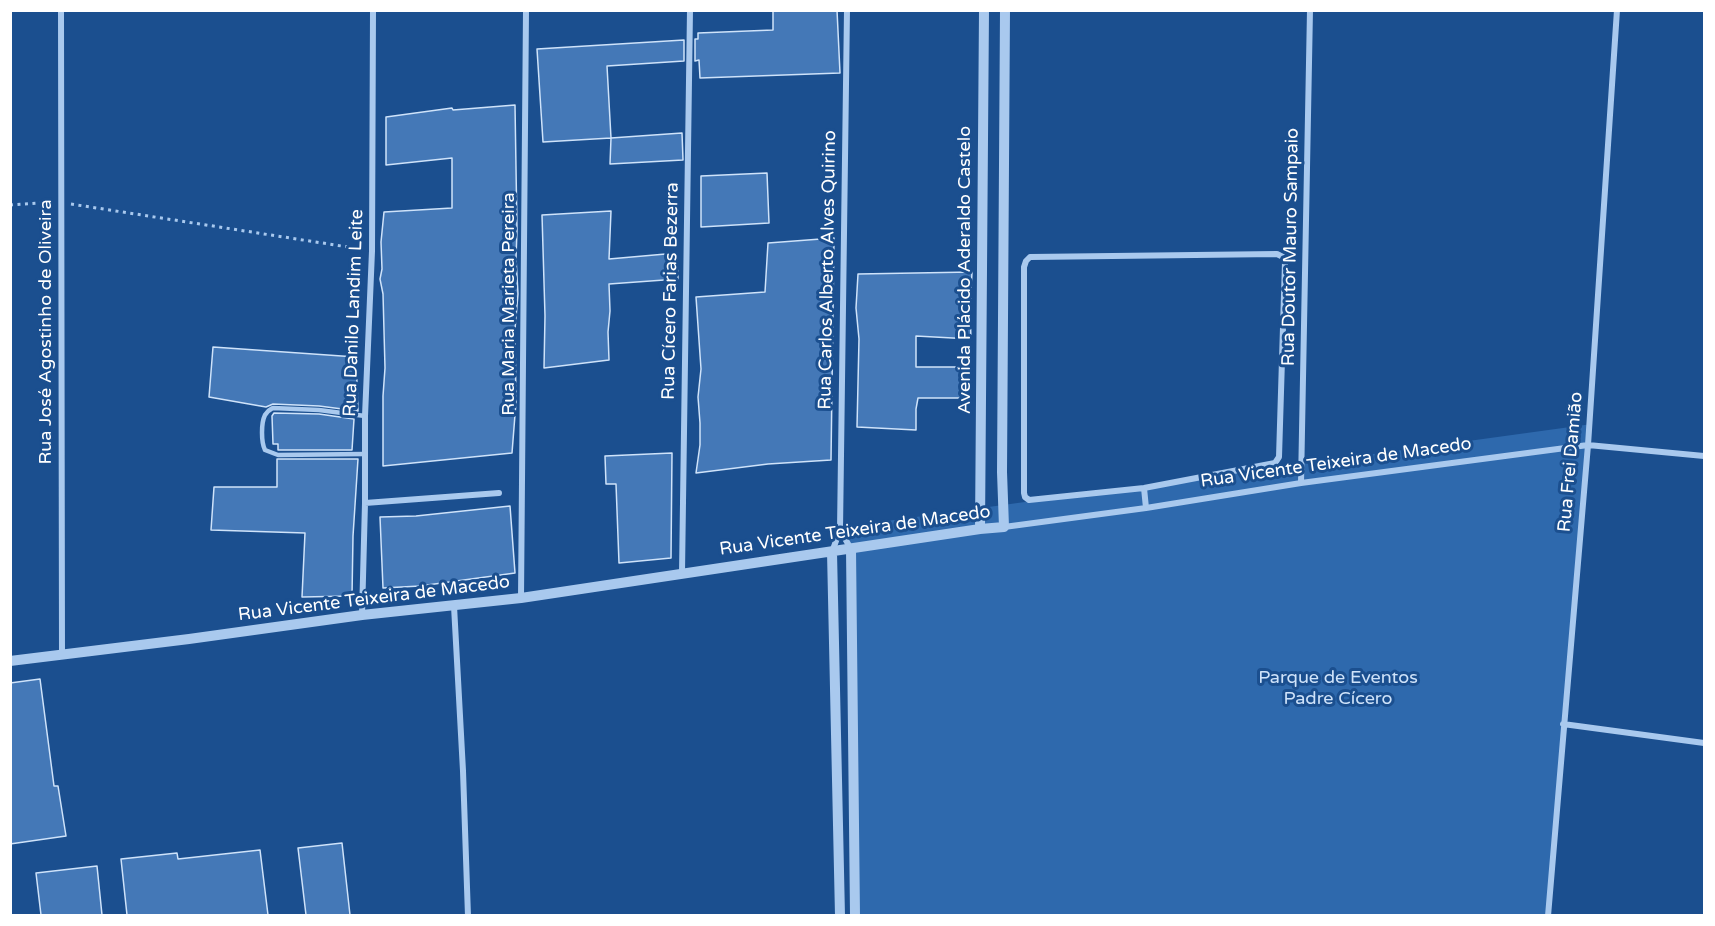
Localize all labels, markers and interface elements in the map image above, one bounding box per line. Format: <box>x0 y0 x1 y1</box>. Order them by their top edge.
street label: Avenida Plácido Aderaldo Castelo <box>954 126 976 414</box>
street label: Rua Doutor Mauro Sampaio <box>1278 128 1304 366</box>
street label: Rua Carlos Alberto Alves Quirino <box>815 130 841 410</box>
street label: Rua Cícero Farias Bezerra <box>658 182 684 400</box>
street label: Rua Maria Marieta Pereira <box>498 192 520 416</box>
street label: Rua José Agostinho de Oliveira <box>35 199 57 465</box>
street label: Rua Danilo Landim Leite <box>340 209 368 417</box>
street label: Rua Frei Damião <box>1554 391 1588 533</box>
street label: Rua Vicente Teixeira de Macedo <box>1199 433 1473 493</box>
street label: Rua Vicente Teixeira de Macedo <box>718 501 992 561</box>
street label: Rua Vicente Teixeira de Macedo <box>237 572 511 626</box>
park label: Parque de Eventos Padre Cícero <box>1258 667 1418 710</box>

